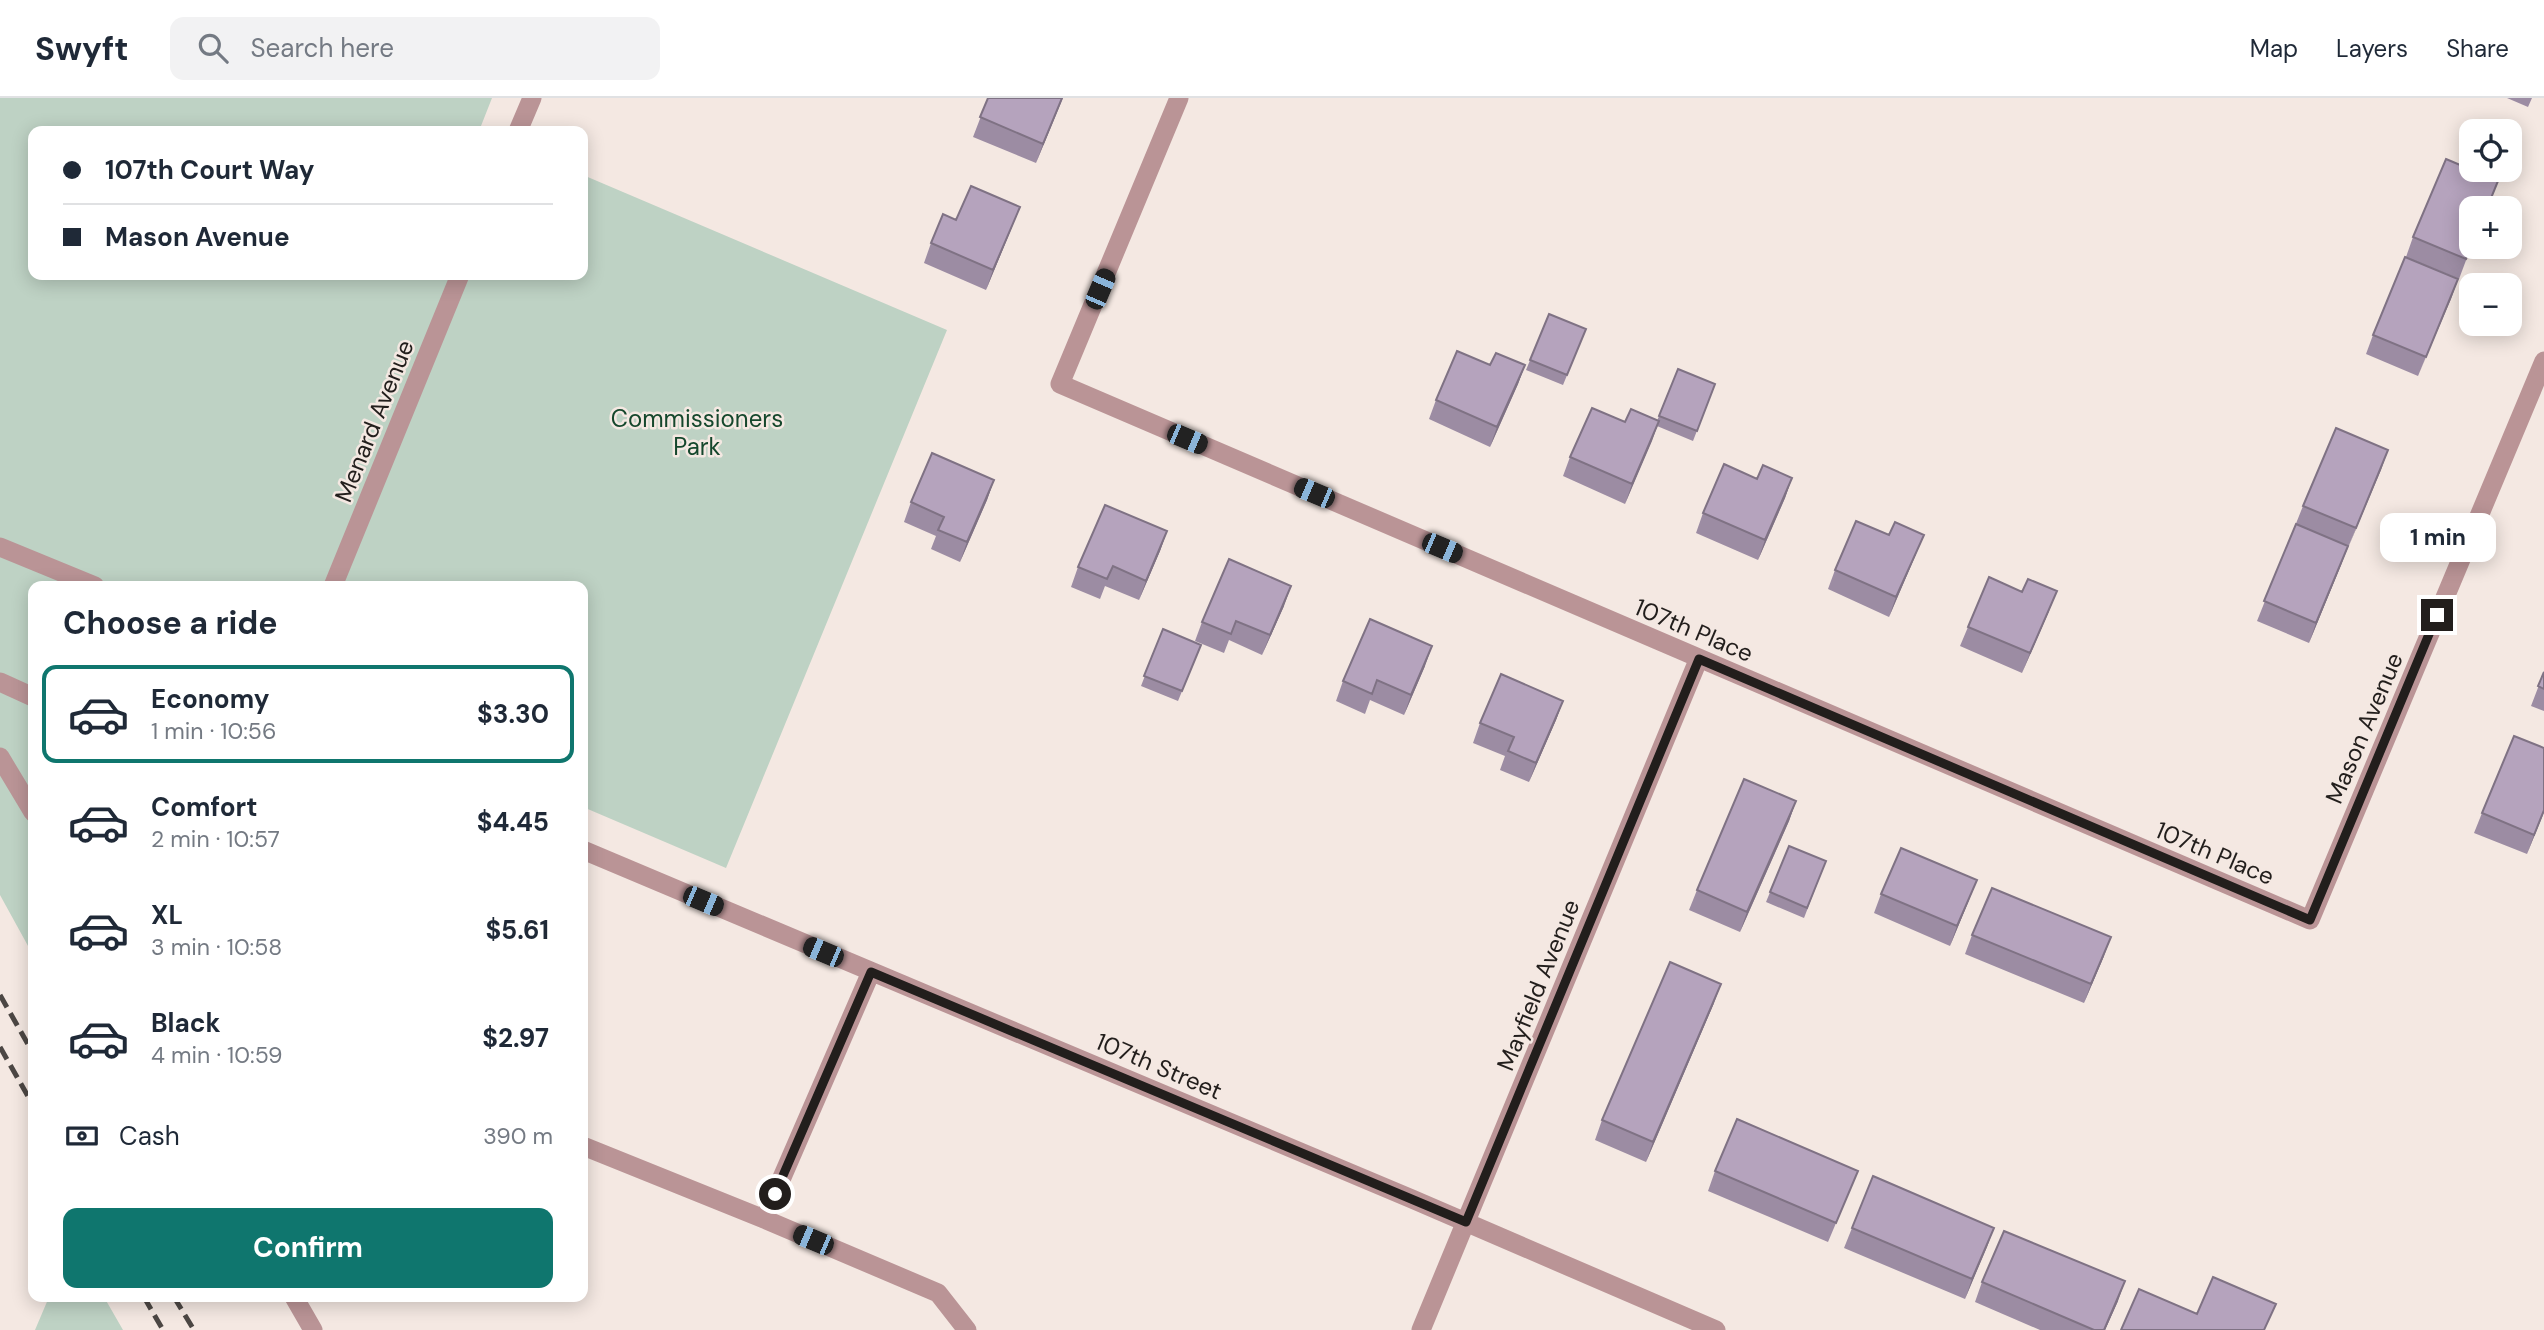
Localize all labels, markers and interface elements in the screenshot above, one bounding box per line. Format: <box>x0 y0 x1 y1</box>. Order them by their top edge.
search box <box>170 17 660 80</box>
text: Swyft <box>35 27 128 70</box>
icon: search <box>194 29 232 67</box>
text: Search here <box>250 31 394 65</box>
text: Map <box>2250 33 2298 64</box>
text: Layers <box>2336 33 2408 64</box>
text: Share <box>2446 33 2509 64</box>
map controls <box>2459 119 2522 336</box>
button: locate <box>2459 119 2522 182</box>
text: 107th Court Way <box>105 153 315 187</box>
button: + <box>2459 196 2522 259</box>
text: Mason Avenue <box>105 220 290 254</box>
car <box>1083 266 1118 312</box>
button: − <box>2459 273 2522 336</box>
street label: Menard Avenue <box>327 335 421 507</box>
park label: Commissioners Park <box>611 403 783 462</box>
car <box>1164 421 1211 457</box>
car <box>1291 475 1338 511</box>
callout: 1 min <box>2379 514 2495 562</box>
text: 1 min <box>2410 522 2466 552</box>
car <box>1419 530 1466 566</box>
street label: 107th Place <box>1630 591 1758 669</box>
route end <box>2421 599 2453 631</box>
text: Choose a ride <box>63 602 278 644</box>
street label: Mason Avenue <box>2318 648 2410 808</box>
text: Economy <box>151 682 269 716</box>
icon: car <box>67 683 130 746</box>
text: $3.30 <box>477 697 549 731</box>
text: 1 min · 10:56 <box>151 716 276 746</box>
text: Comfort <box>151 790 257 824</box>
icon: car <box>67 791 130 854</box>
text: $4.45 <box>477 805 549 839</box>
street label: 107th Place <box>2151 814 2279 892</box>
text: 2 min · 10:57 <box>151 824 280 854</box>
car <box>680 883 727 919</box>
street label: Mayfield Avenue <box>1490 895 1586 1075</box>
text: XL <box>151 898 183 932</box>
icon: car <box>67 899 130 962</box>
text: $5.61 <box>485 913 549 947</box>
text: 3 min · 10:58 <box>151 932 282 962</box>
car <box>800 934 847 970</box>
text: Black <box>151 1006 221 1040</box>
icon: car <box>67 1007 130 1070</box>
text: $2.97 <box>482 1021 549 1055</box>
street label: 107th Street <box>1091 1026 1227 1106</box>
text: 4 min · 10:59 <box>151 1040 282 1070</box>
icon: cash <box>63 1117 101 1155</box>
text: Cash <box>119 1119 180 1153</box>
text: 390 m <box>483 1121 553 1151</box>
route start <box>759 1178 791 1210</box>
button: Confirm <box>63 1208 553 1288</box>
car <box>790 1222 837 1258</box>

